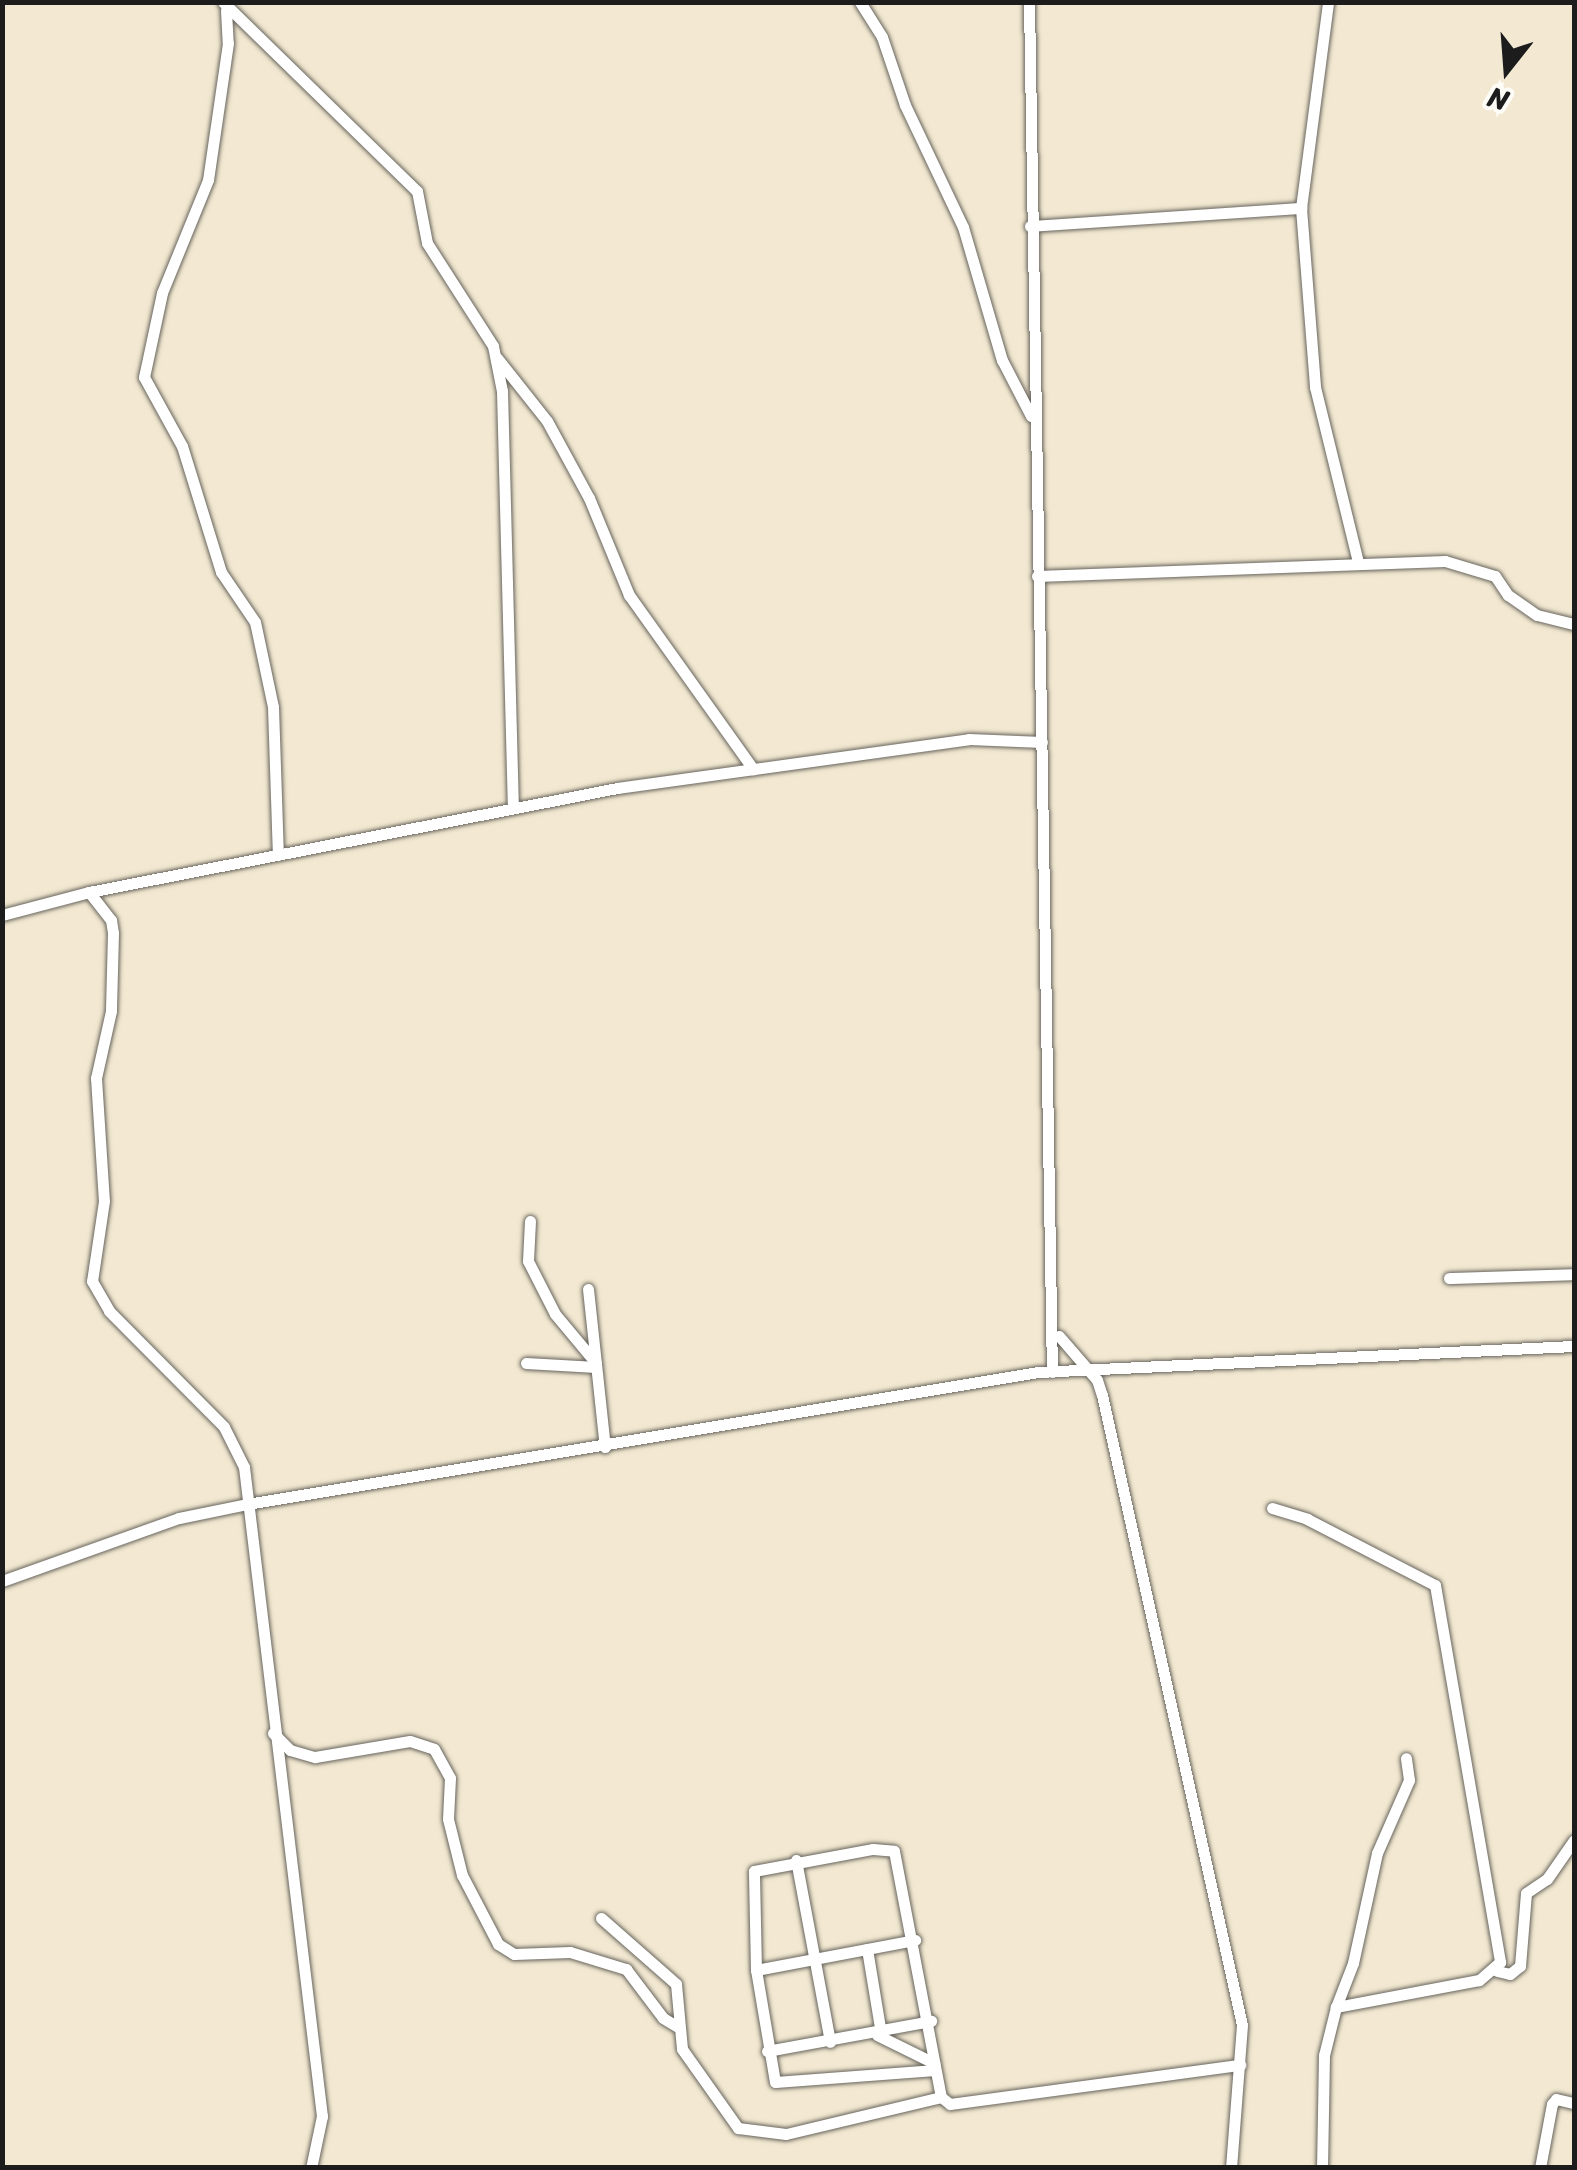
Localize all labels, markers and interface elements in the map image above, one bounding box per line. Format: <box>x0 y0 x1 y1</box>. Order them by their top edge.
north arrow <box>1457 20 1557 120</box>
text: N <box>1482 73 1515 125</box>

